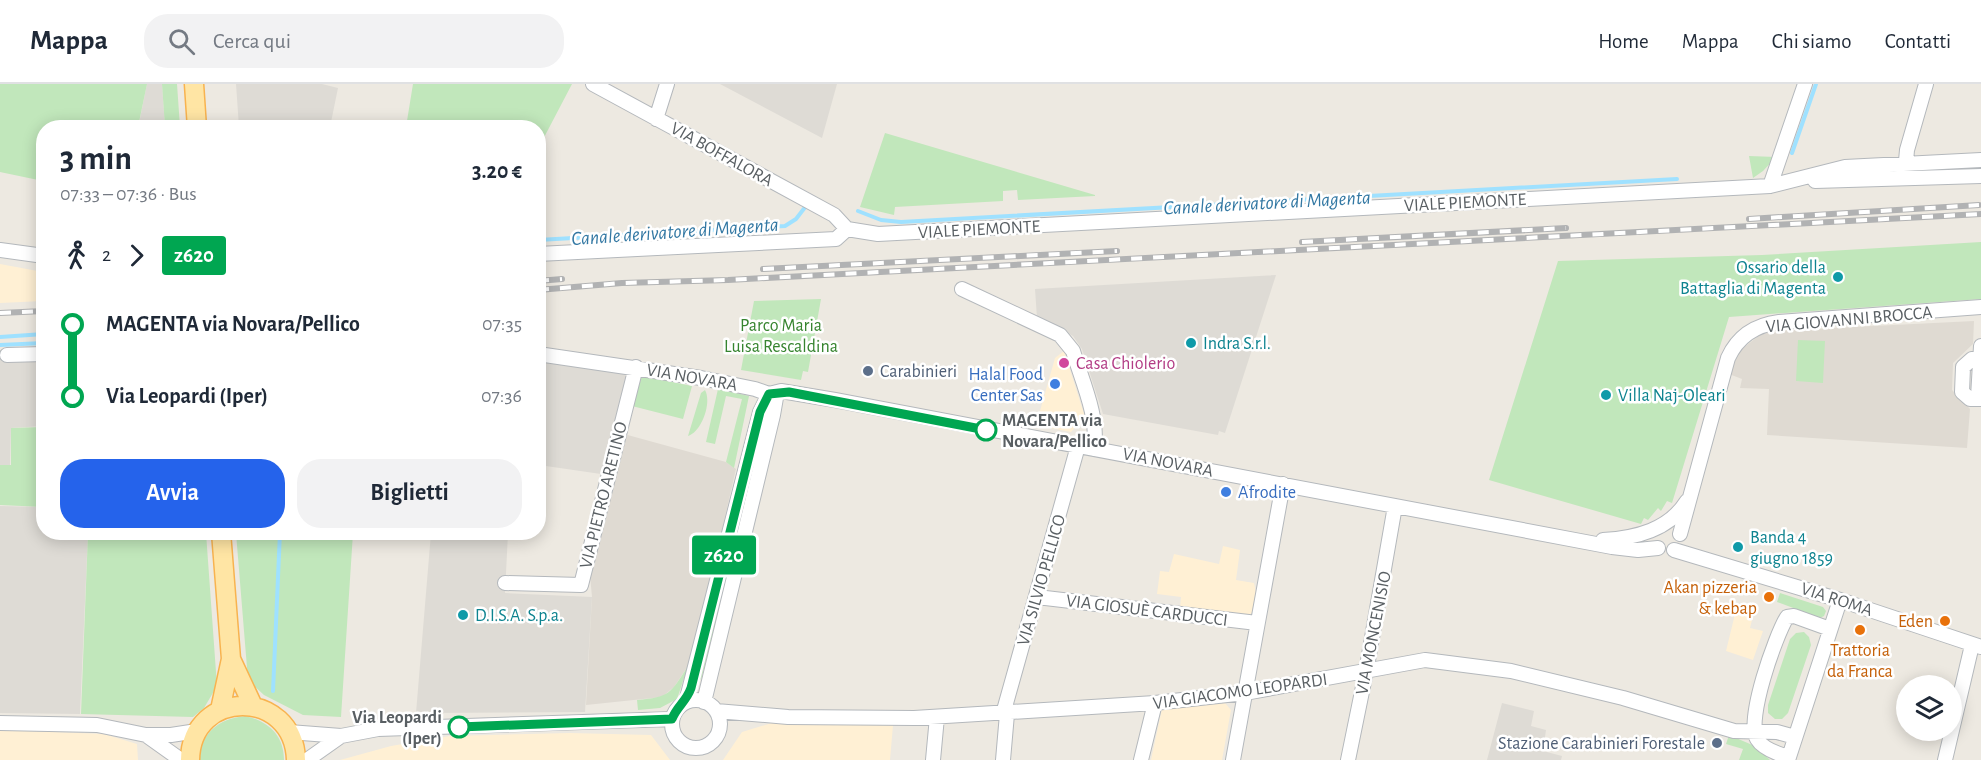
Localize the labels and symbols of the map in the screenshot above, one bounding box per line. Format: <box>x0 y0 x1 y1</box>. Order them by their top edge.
street label: VIA BOFFALORA <box>667 119 776 191</box>
water label: Canale derivatore di Magenta <box>1163 188 1371 218</box>
street label: VIALE PIEMONTE <box>1403 191 1527 215</box>
water label: Canale derivatore di Magenta <box>571 215 779 249</box>
street label: VIALE PIEMONTE <box>917 218 1041 242</box>
place label: Ossario della Battaglia di Magenta <box>1680 259 1826 298</box>
marker: Ossario della Battaglia di Magenta <box>1831 270 1845 284</box>
street label: VIA GIOVANNI BROCCA <box>1765 304 1934 336</box>
park label: Parco Maria Luisa Rescaldina <box>724 317 838 356</box>
place label: Indra S.r.l. <box>1203 335 1271 353</box>
marker: Indra S.r.l. <box>1184 336 1198 350</box>
place label: Casa Chiolerio <box>1076 355 1175 373</box>
marker: Casa Chiolerio <box>1057 356 1071 370</box>
street label: VIA NOVARA <box>645 361 739 395</box>
place label: Carabinieri <box>880 363 957 381</box>
marker: Carabinieri <box>861 364 875 378</box>
place label: Halal Food Center Sas <box>968 366 1043 405</box>
marker: Halal Food Center Sas <box>1048 377 1062 391</box>
place label: Villa Naj-Oleari <box>1618 387 1726 405</box>
marker: Villa Naj-Oleari <box>1599 388 1613 402</box>
place label: MAGENTA via Novara/Pellico <box>1002 412 1107 451</box>
marker: MAGENTA via Novara/Pellico <box>975 419 997 441</box>
street label: VIA PIETRO ARETINO <box>577 420 631 570</box>
street label: VIA NOVARA <box>1121 445 1215 481</box>
place label: Afrodite <box>1238 484 1296 502</box>
marker: Afrodite <box>1219 485 1233 499</box>
street label: VIA SILVIO PELLICO <box>1015 513 1069 648</box>
place label: Banda 4 giugno 1859 <box>1750 529 1833 568</box>
line badge: z620 <box>682 536 766 574</box>
marker: Banda 4 giugno 1859 <box>1731 540 1745 554</box>
street label: VIA MONCENISIO <box>1353 570 1395 697</box>
place label: Akan pizzeria & kebap <box>1663 579 1757 618</box>
street label: VIA ROMA <box>1799 580 1875 620</box>
street label: VIA GIOSUÈ CARDUCCI <box>1065 589 1229 630</box>
marker: Akan pizzeria & kebap <box>1762 590 1776 604</box>
place label: D.I.S.A. S.p.a. <box>475 607 563 625</box>
marker: D.I.S.A. S.p.a. <box>456 608 470 622</box>
place label: Eden <box>1898 613 1933 631</box>
marker: Eden <box>1938 614 1952 628</box>
marker: Trattoria da Franca <box>1853 623 1867 637</box>
place label: Trattoria da Franca <box>1827 642 1893 681</box>
street label: VIA GIACOMO LEOPARDI <box>1152 671 1329 713</box>
place label: Via Leopardi (Iper) <box>352 709 442 748</box>
marker: Via Leopardi (Iper) <box>448 716 470 738</box>
place label: Stazione Carabinieri Forestale <box>1498 735 1705 753</box>
marker: Stazione Carabinieri Forestale <box>1710 736 1724 750</box>

